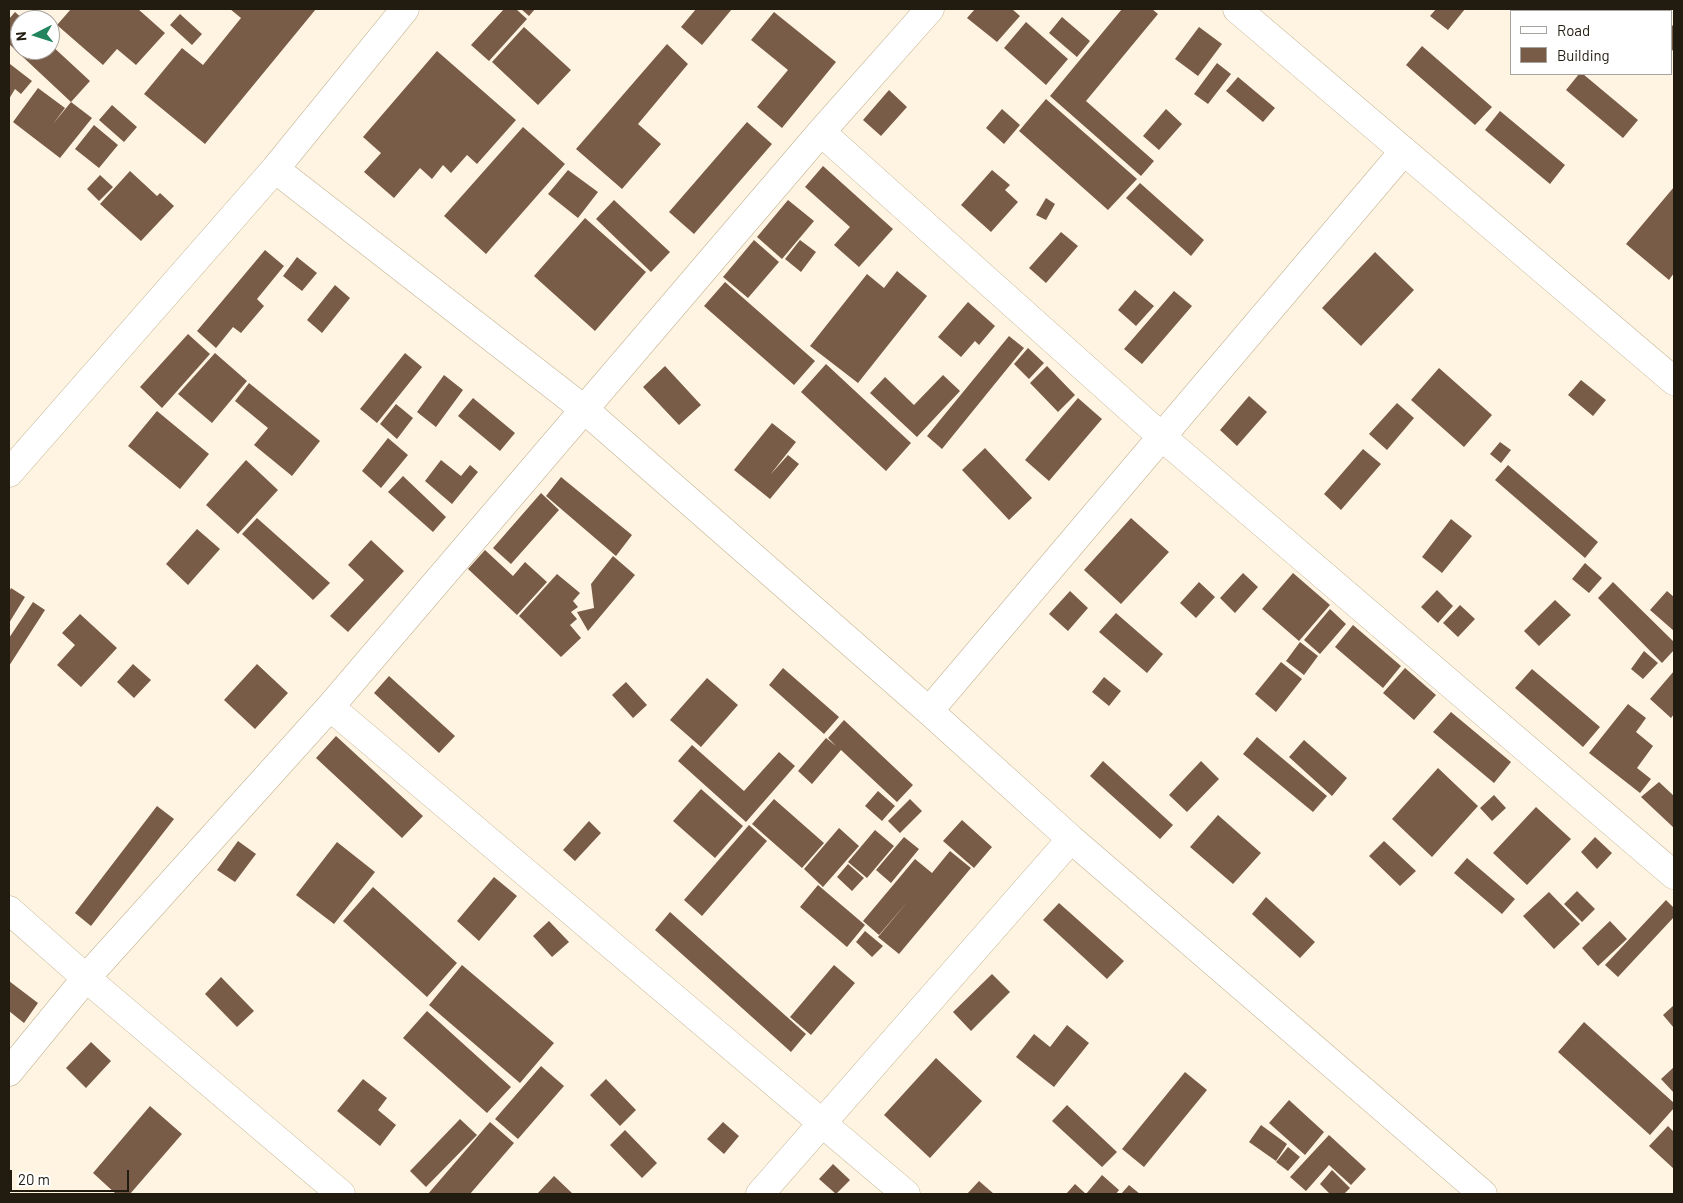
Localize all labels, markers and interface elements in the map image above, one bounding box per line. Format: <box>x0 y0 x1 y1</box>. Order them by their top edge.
north arrow <box>10 10 60 60</box>
legend <box>1510 10 1673 75</box>
text: Road <box>1557 21 1590 39</box>
text: N <box>12 31 29 42</box>
text: Building <box>1557 46 1610 64</box>
scale bar <box>12 1160 131 1192</box>
text: 20 m <box>18 1170 50 1188</box>

